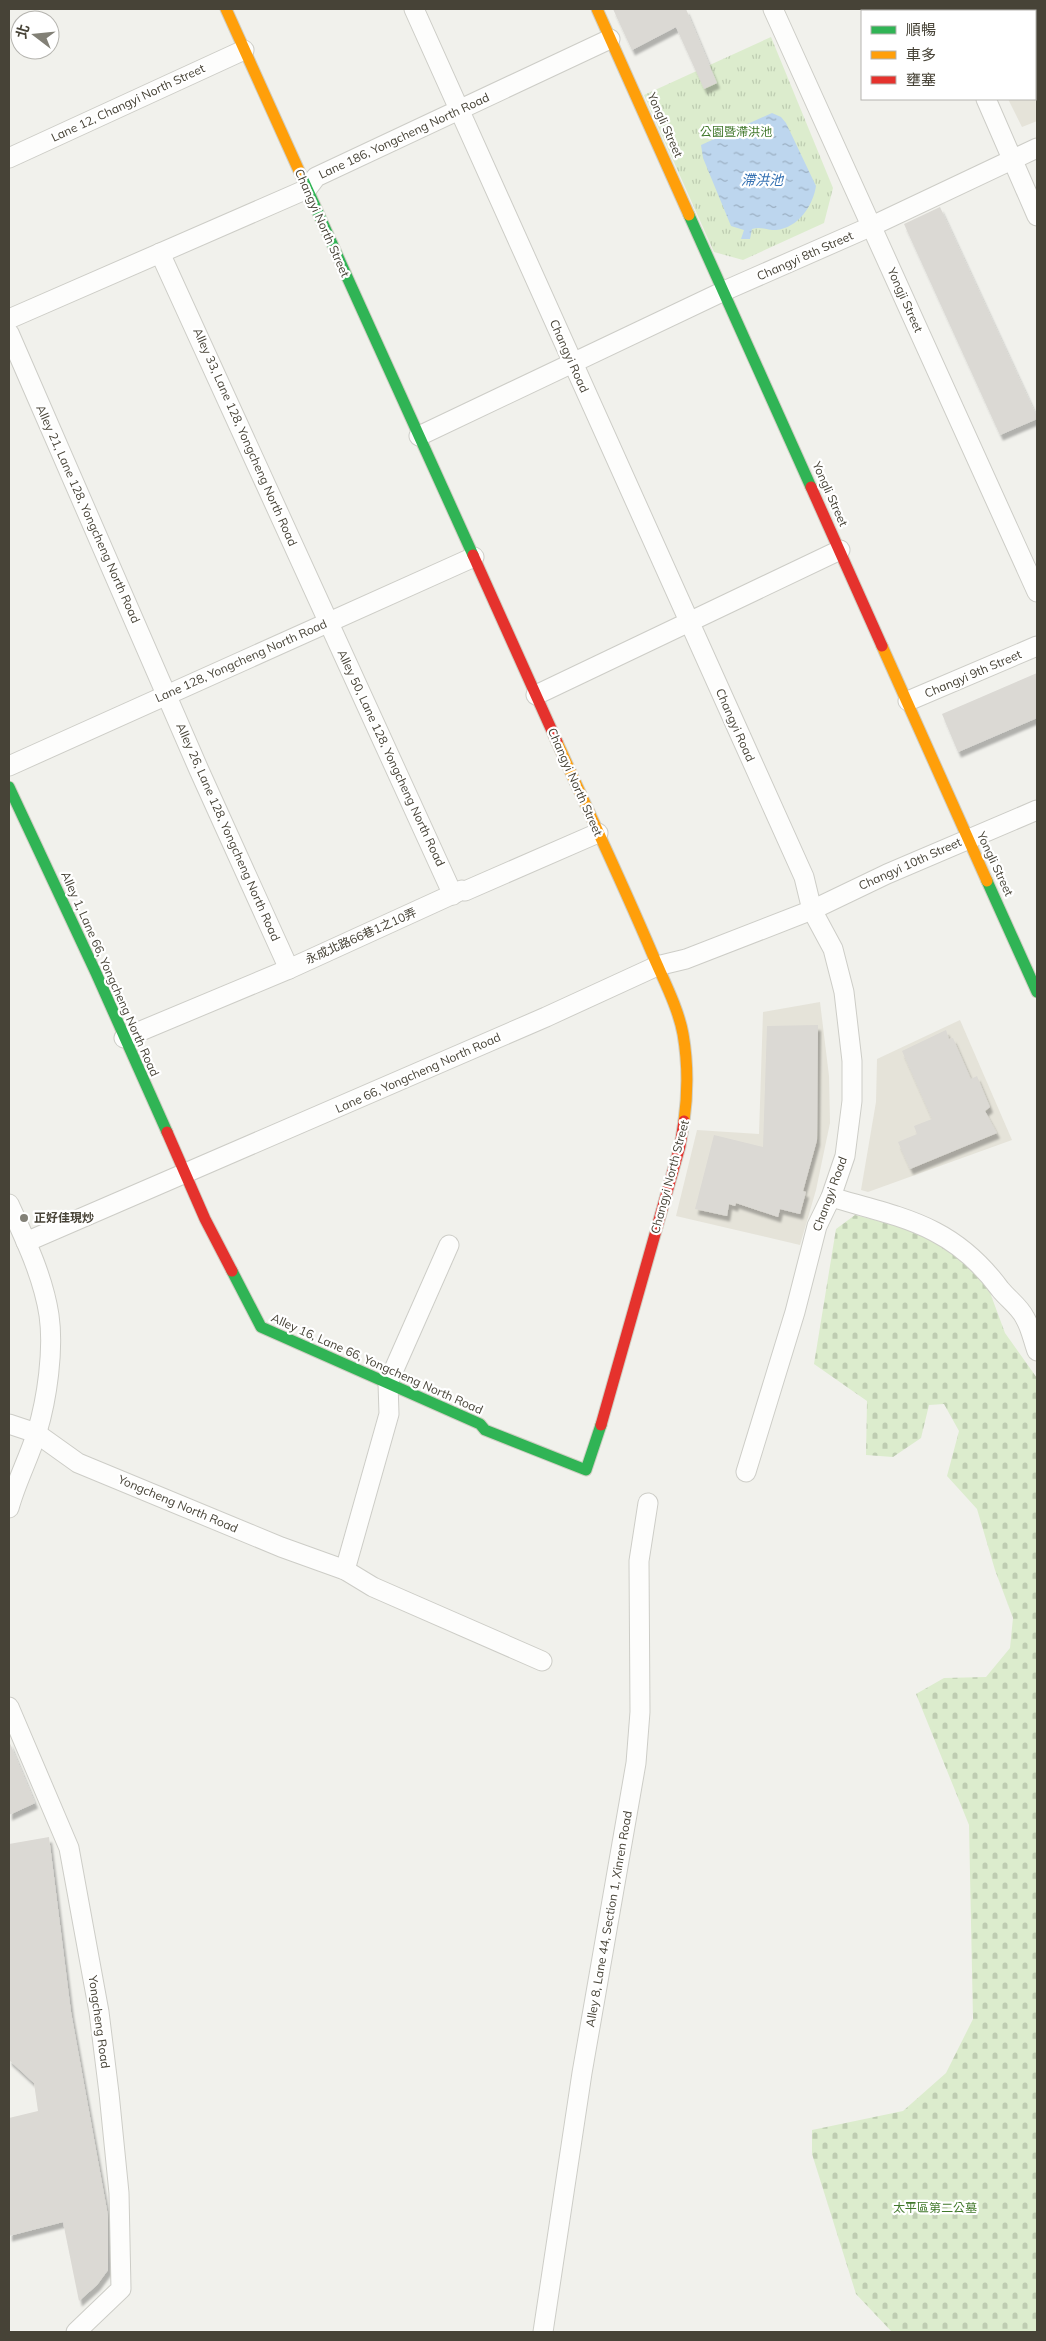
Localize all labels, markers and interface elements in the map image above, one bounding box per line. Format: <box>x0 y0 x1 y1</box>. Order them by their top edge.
north arrow <box>10 10 60 60</box>
legend <box>861 10 1036 100</box>
text: 順暢 <box>906 20 936 39</box>
text: 北 <box>12 22 33 41</box>
text: 車多 <box>906 45 936 64</box>
street label: Lane 12, Changyi North Street <box>49 60 207 145</box>
text: 壅塞 <box>906 70 936 89</box>
street label: Lane 186, Yongcheng North Road <box>316 89 491 182</box>
street label: Yongli Street <box>644 89 686 160</box>
park label: 公園暨滯洪池 <box>700 124 772 139</box>
street label: Changyi North Street <box>292 166 353 279</box>
water label: 滯洪池 <box>741 171 785 189</box>
street label: Changyi 8th Street <box>754 228 855 284</box>
street label: Yongji Street <box>884 264 926 335</box>
street label: Changyi Road <box>547 317 592 395</box>
street label: Alley 33, Lane 128, Yongcheng North Road <box>190 325 301 548</box>
street label: Alley 21, Lane 128, Yongcheng North Road <box>33 402 144 625</box>
street label: Yongli Street <box>809 458 851 529</box>
street label: Lane 128, Yongcheng North Road <box>153 616 329 705</box>
street label: Changyi 9th Street <box>922 646 1024 701</box>
street label: Alley 50, Lane 128, Yongcheng North Road <box>335 647 448 868</box>
street label: Changyi Road <box>713 686 758 764</box>
street label: Alley 26, Lane 128, Yongcheng North Road <box>173 720 284 943</box>
street label: Changyi North Street <box>545 725 606 838</box>
street label: Yongli Street <box>974 828 1017 898</box>
street label: Changyi 10th Street <box>856 834 964 893</box>
street label: Alley 1, Lane 66, Yongcheng North Road <box>58 869 163 1079</box>
street label: 永成北路66巷1之10弄 <box>303 904 419 967</box>
street label: Lane 66, Yongcheng North Road <box>333 1029 503 1116</box>
street label: Changyi North Street <box>647 1118 692 1235</box>
street label: Changyi Road <box>809 1154 850 1233</box>
place label: 正好佳現炒 <box>34 1210 94 1225</box>
marker: 正好佳現炒 <box>18 1212 30 1224</box>
street label: Alley 16, Lane 66, Yongcheng North Road <box>269 1310 485 1417</box>
street label: Yongcheng North Road <box>115 1471 240 1536</box>
street label: Alley 8, Lane 44, Section 1, Xinren Road <box>582 1810 635 2028</box>
street label: Yongcheng Road <box>85 1973 113 2069</box>
park label: 太平區第二公墓 <box>893 2200 977 2215</box>

